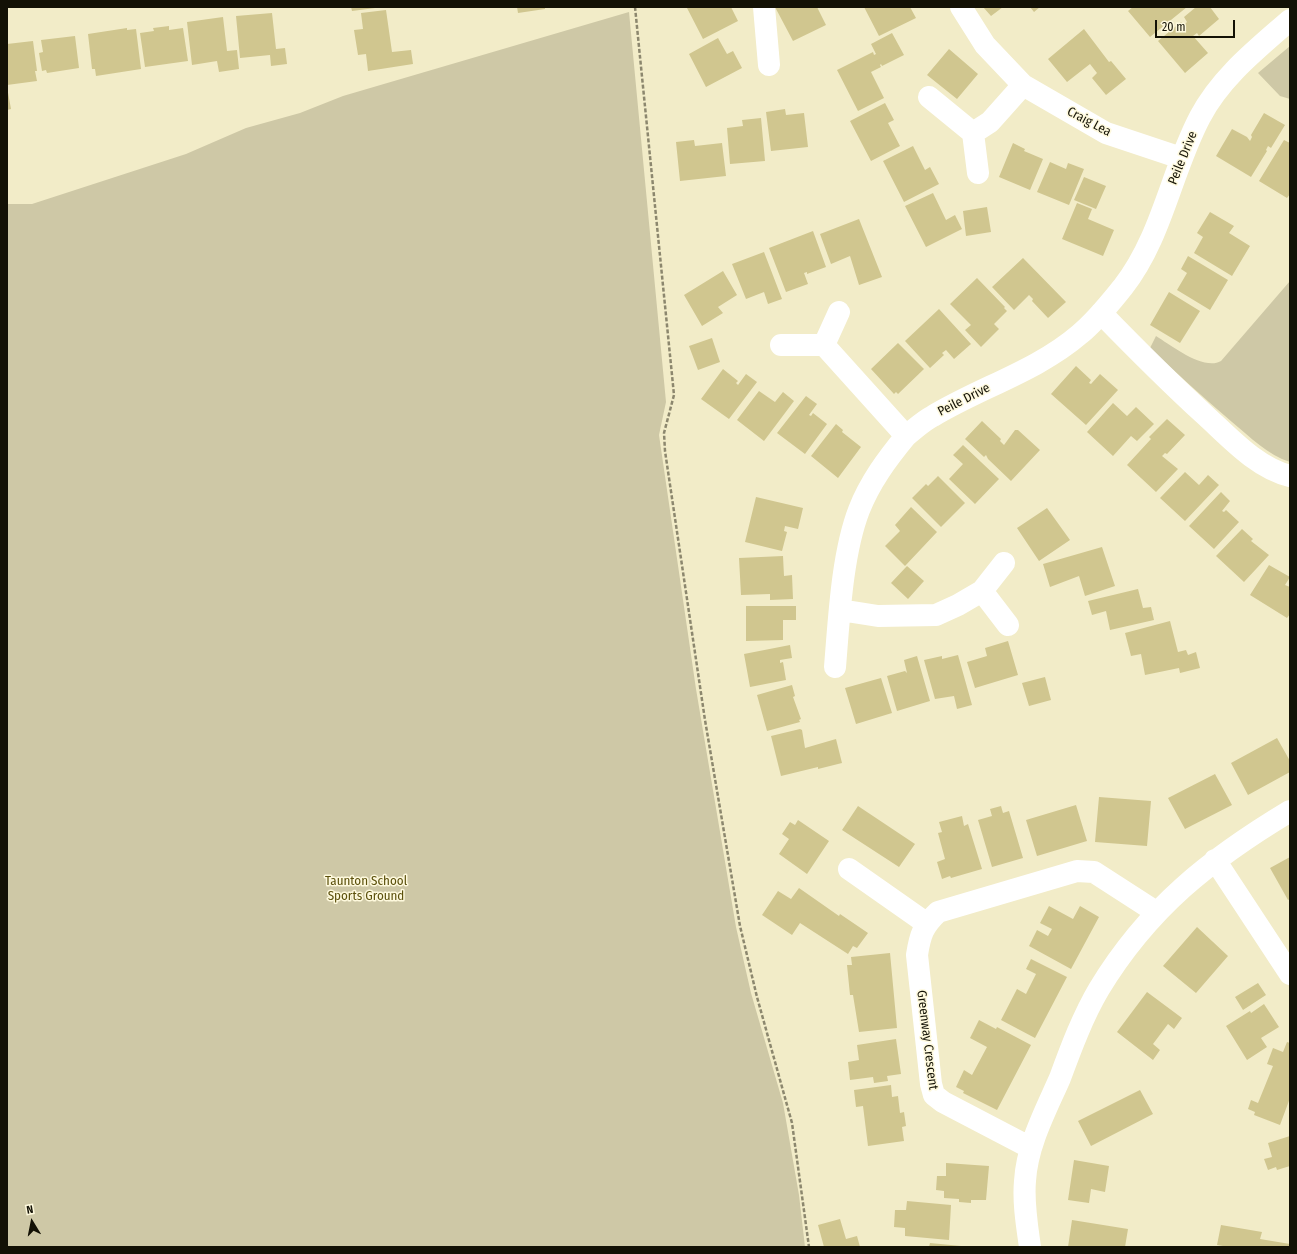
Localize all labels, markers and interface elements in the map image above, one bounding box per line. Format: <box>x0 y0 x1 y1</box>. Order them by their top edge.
scale bar <box>1157 12 1237 38</box>
text: 20 m <box>1162 20 1186 34</box>
street label: Craig Lea <box>1064 104 1114 140</box>
street label: Peile Drive <box>1165 129 1201 187</box>
street label: Peile Drive <box>935 380 993 420</box>
park label: Taunton School Sports Ground <box>325 873 407 904</box>
street label: Greenway Crescent <box>913 989 941 1091</box>
north arrow <box>12 1202 52 1242</box>
text: N <box>25 1203 34 1217</box>

